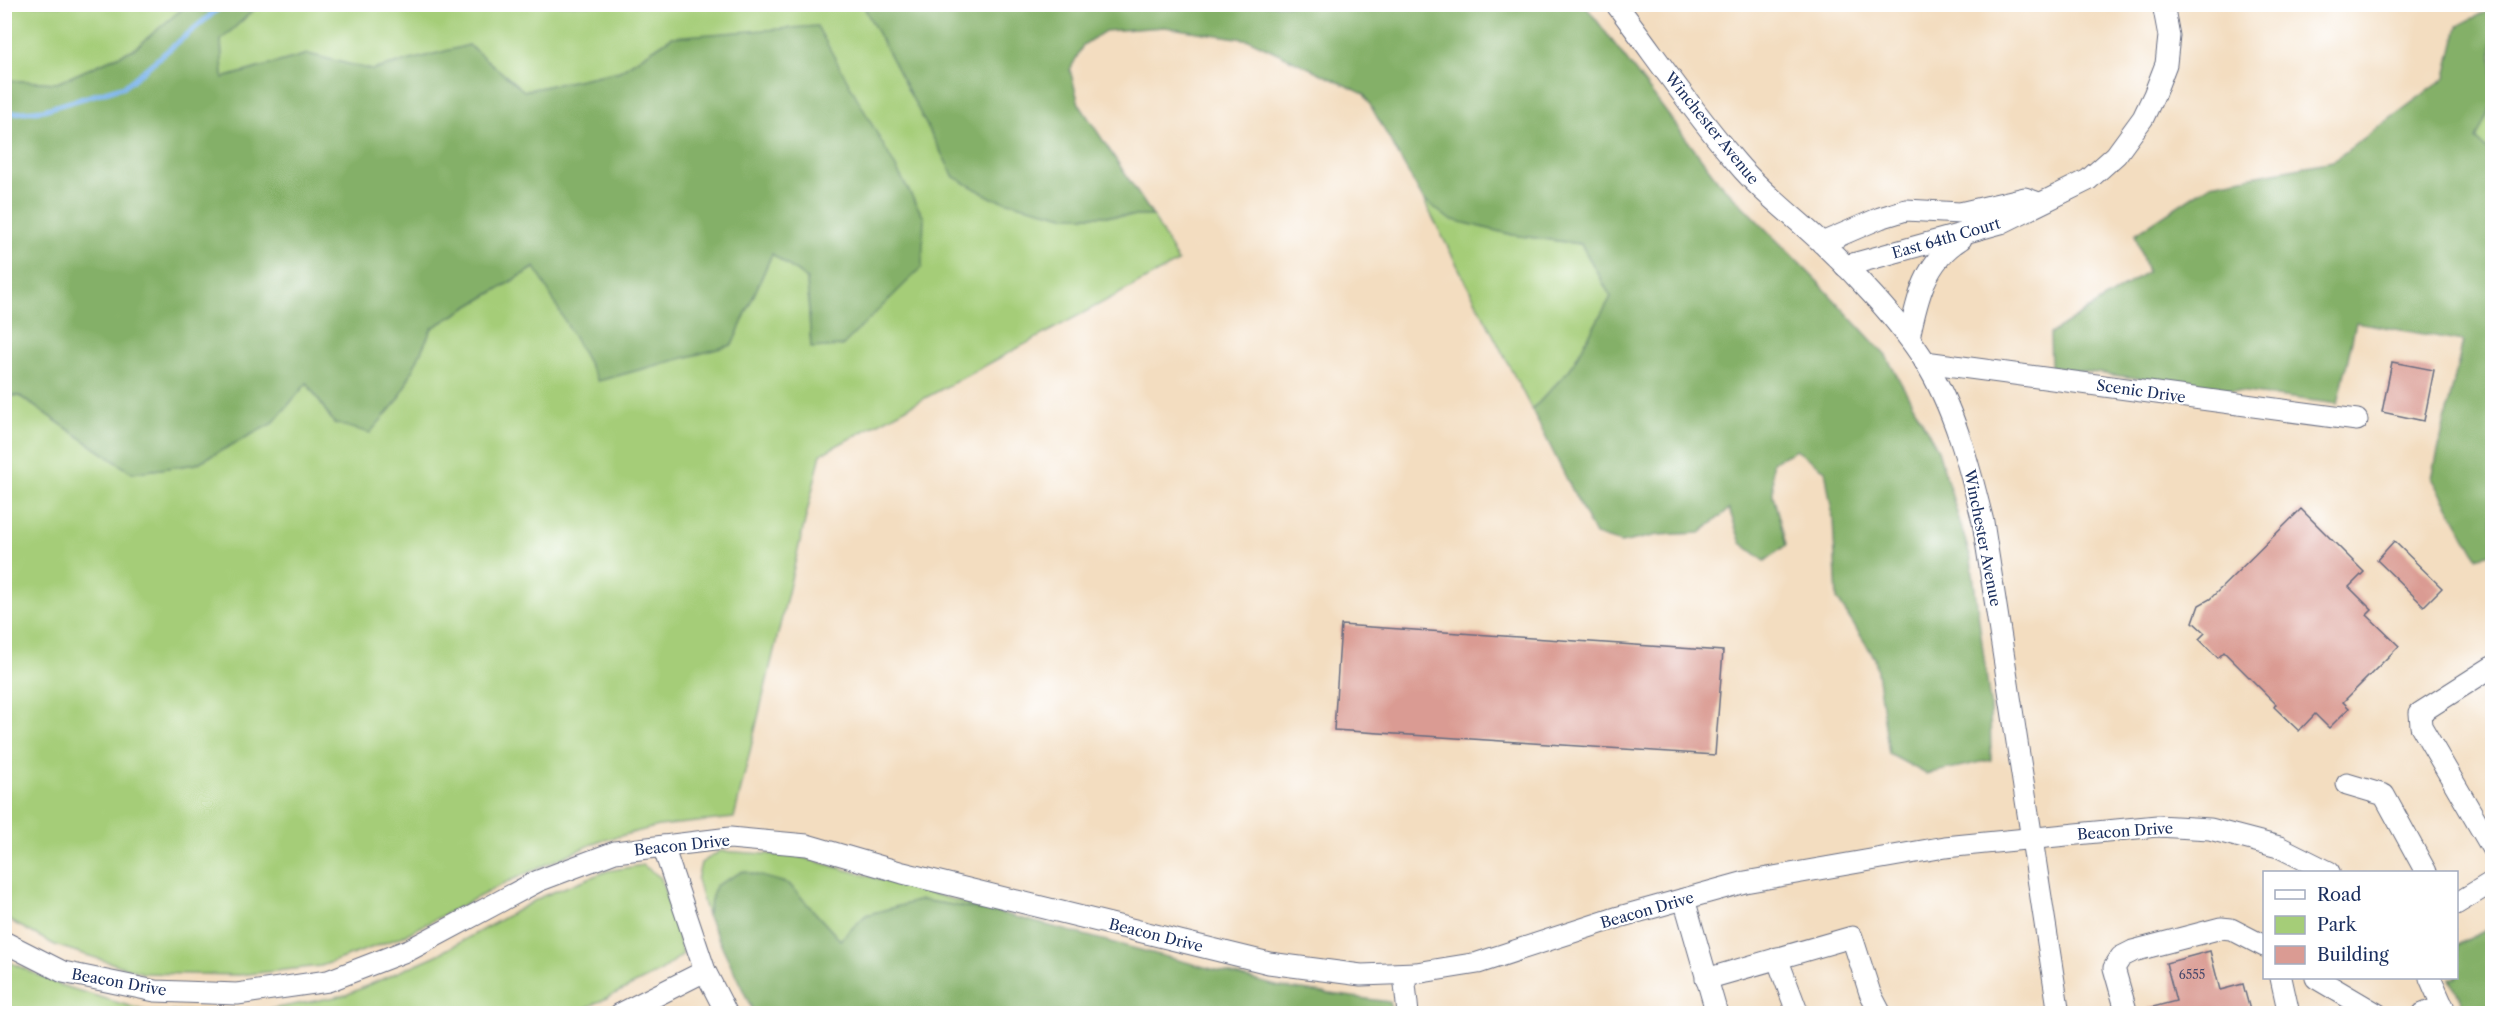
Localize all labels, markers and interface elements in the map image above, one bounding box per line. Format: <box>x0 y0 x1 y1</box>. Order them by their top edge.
street label: Winchester Avenue <box>1660 67 1763 188</box>
street label: East 64th Court <box>1890 213 2003 263</box>
street label: Scenic Drive <box>2095 375 2187 407</box>
street label: Winchester Avenue <box>1960 467 2006 608</box>
street label: Beacon Drive <box>2076 818 2174 844</box>
street label: Beacon Drive <box>633 831 731 859</box>
legend <box>2263 871 2458 979</box>
text: Road <box>2317 884 2362 906</box>
street label: Beacon Drive <box>1598 888 1696 932</box>
street label: Beacon Drive <box>1107 914 1205 956</box>
text: Park <box>2317 914 2358 936</box>
text: Building <box>2317 944 2389 966</box>
street label: Beacon Drive <box>70 964 168 1000</box>
house number: 6555 <box>2179 967 2205 982</box>

